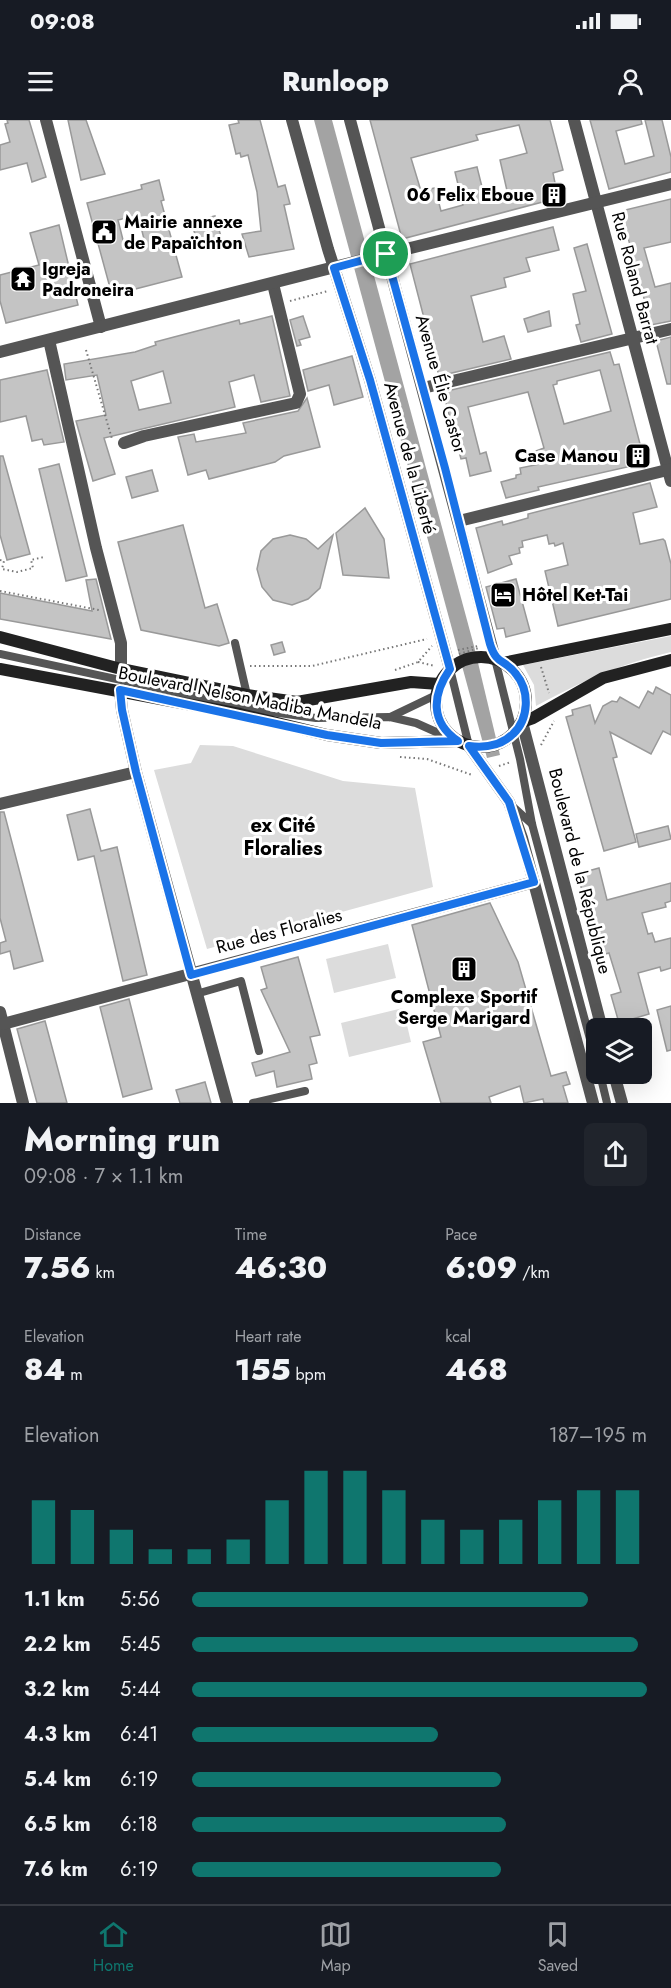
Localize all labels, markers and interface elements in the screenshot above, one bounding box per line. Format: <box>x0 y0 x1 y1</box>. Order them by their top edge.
text: 09:08 <box>30 5 95 37</box>
text: Runloop <box>282 62 389 101</box>
icon: menu <box>24 65 57 98</box>
icon: person <box>614 65 647 98</box>
building icon: 06 Felix Eboue <box>539 180 569 210</box>
place label: 06 Felix Eboue <box>407 182 534 208</box>
place label: Mairie annexe de Papaïchton <box>124 209 243 256</box>
street label: Rue Roland Barrat <box>605 209 665 348</box>
public building icon: Mairie annexe de Papaïchton <box>89 217 119 247</box>
pin <box>360 228 411 279</box>
icon: arrive <box>369 237 402 270</box>
place label: Igreja Padroneira <box>42 256 134 303</box>
temple icon: Igreja Padroneira <box>8 264 38 294</box>
street label: Avenue Élie Castor <box>409 311 473 457</box>
street label: Avenue de la Liberté <box>377 379 443 537</box>
building icon: Case Manou <box>623 441 653 471</box>
place label: Case Manou <box>515 443 618 469</box>
hotel icon: Hôtel Ket-Tai <box>488 580 518 610</box>
place label: Hôtel Ket-Tai <box>522 582 628 608</box>
street label: Boulevard Nelson Madiba Mandela <box>116 660 384 736</box>
street label: Boulevard de la République <box>542 765 618 977</box>
district label: ex Cité Floralies <box>244 811 322 863</box>
street label: Rue des Floralies <box>213 902 345 960</box>
building icon: Complexe Sportif Serge Marigard <box>449 954 479 984</box>
place label: Complexe Sportif Serge Marigard <box>391 984 538 1031</box>
map controls <box>586 1018 652 1084</box>
button: layers <box>586 1018 652 1084</box>
text: Morning run <box>24 1116 220 1163</box>
button: share <box>584 1123 647 1186</box>
text: 09:08 · 7 × 1.1 km <box>24 1162 183 1191</box>
text: Distance <box>24 1223 81 1246</box>
text: Time <box>235 1223 267 1246</box>
text: Pace <box>445 1223 477 1246</box>
text: 7.56 <box>24 1246 91 1289</box>
text: 46:30 <box>235 1246 327 1289</box>
text: 6:09 <box>445 1246 517 1289</box>
text: km <box>91 1261 115 1284</box>
text: /km <box>517 1261 550 1284</box>
text: Elevation <box>24 1325 84 1348</box>
text: Heart rate <box>235 1325 301 1348</box>
text: kcal <box>445 1325 471 1348</box>
text: 84 <box>24 1348 66 1391</box>
text: 155 <box>235 1348 291 1391</box>
text: 468 <box>445 1348 508 1391</box>
text: m <box>66 1363 83 1386</box>
text: bpm <box>291 1363 326 1386</box>
text: Elevation <box>24 1421 99 1450</box>
text: 187–195 m <box>549 1421 647 1450</box>
text: 1.1 km <box>24 1585 85 1614</box>
text: 5:56 <box>120 1585 160 1614</box>
text: 2.2 km <box>24 1630 91 1659</box>
text: 5:45 <box>120 1630 160 1659</box>
text: 3.2 km <box>24 1675 90 1704</box>
text: 5:44 <box>120 1675 161 1704</box>
text: 4.3 km <box>24 1720 91 1749</box>
text: 6:41 <box>120 1720 158 1749</box>
text: 5.4 km <box>24 1765 91 1794</box>
text: 6:19 <box>120 1765 158 1794</box>
text: 6.5 km <box>24 1810 91 1839</box>
text: 6:18 <box>120 1810 157 1839</box>
text: 7.6 km <box>24 1855 88 1884</box>
text: 6:19 <box>120 1855 158 1884</box>
tab: Home <box>93 1918 134 1977</box>
tab: Map <box>319 1918 352 1977</box>
tab: Saved <box>538 1918 578 1977</box>

